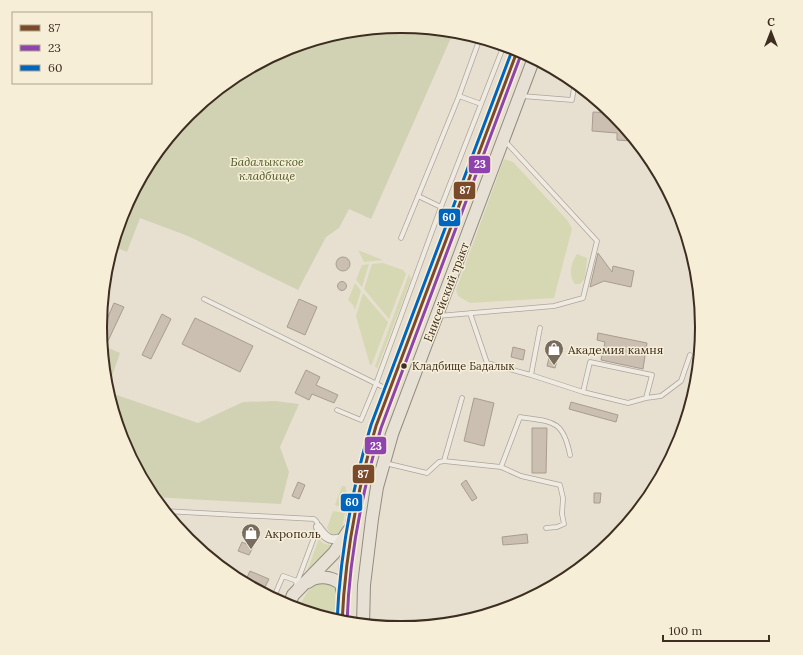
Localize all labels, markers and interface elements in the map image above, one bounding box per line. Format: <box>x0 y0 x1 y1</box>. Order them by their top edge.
legend <box>12 12 152 84</box>
north arrow <box>751 12 791 52</box>
text: С <box>767 15 775 29</box>
text: 87 <box>48 20 61 35</box>
text: 23 <box>48 40 61 55</box>
text: 60 <box>48 60 62 75</box>
park label: Бадалыкское кладбище <box>230 154 304 183</box>
line badge: 23 <box>468 155 491 174</box>
text: 23 <box>474 157 486 171</box>
line badge: 87 <box>453 181 476 200</box>
text: 87 <box>459 183 471 197</box>
line badge: 60 <box>438 208 461 227</box>
text: 60 <box>442 210 456 224</box>
street label: Енисейский тракт <box>420 240 472 344</box>
shop icon: Академия камня <box>543 338 565 366</box>
place label: Академия камня <box>567 342 663 357</box>
place label: Кладбище Бадалык <box>412 359 515 373</box>
marker: Кладбище Бадалык <box>399 361 409 371</box>
line badge: 23 <box>364 436 387 455</box>
text: 23 <box>370 439 382 453</box>
line badge: 87 <box>352 464 375 484</box>
text: 87 <box>357 467 369 481</box>
line badge: 60 <box>340 493 363 512</box>
text: 60 <box>345 495 359 509</box>
shop icon: Акрополь <box>240 522 262 550</box>
place label: Акрополь <box>264 526 321 541</box>
scale bar <box>663 617 769 643</box>
text: 100 m <box>669 623 702 638</box>

